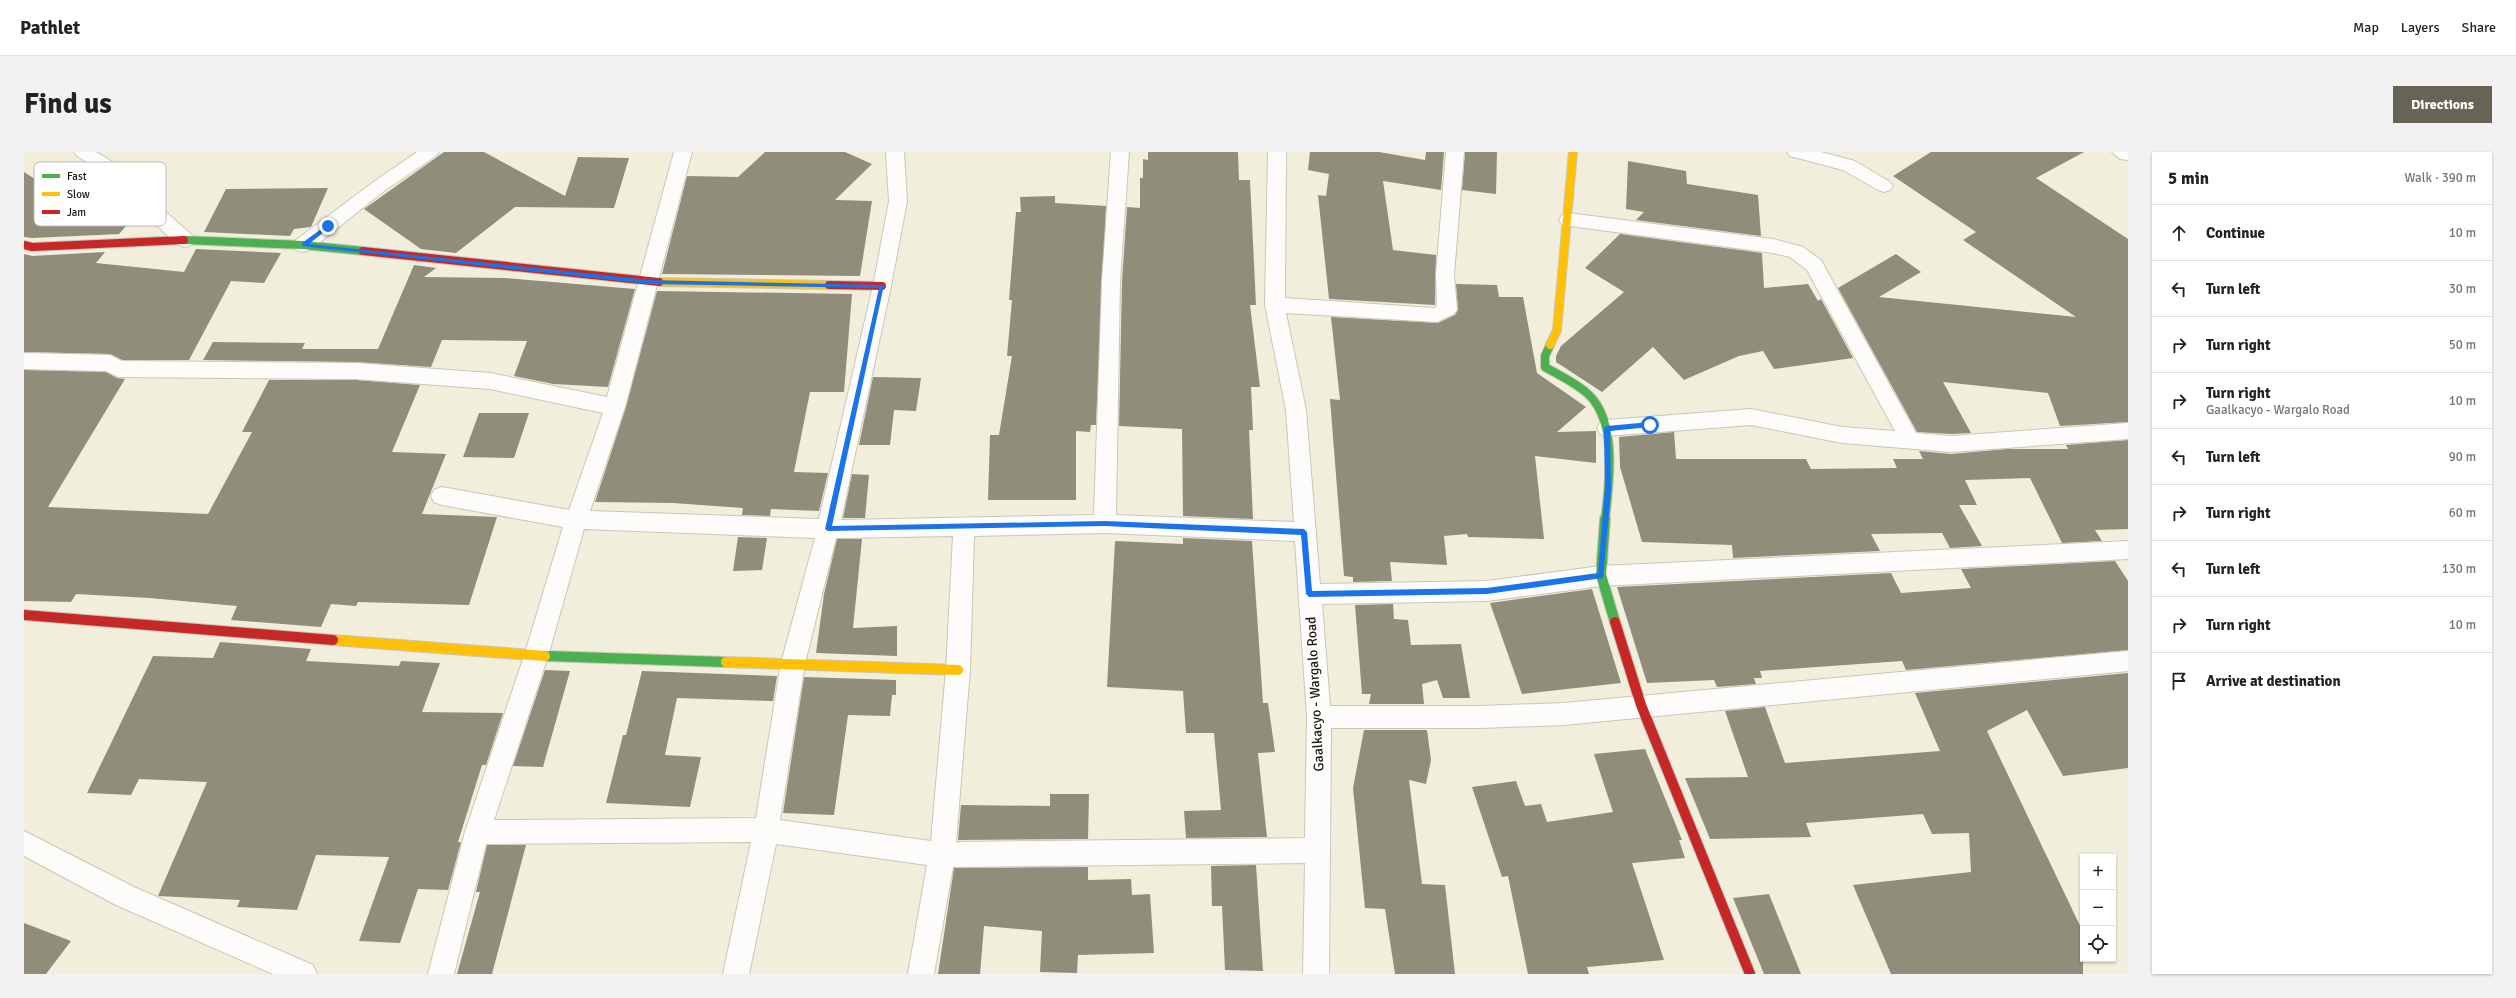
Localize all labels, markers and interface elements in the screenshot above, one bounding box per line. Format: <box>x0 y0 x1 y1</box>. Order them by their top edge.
text: Pathlet <box>20 16 80 40</box>
text: Map <box>2353 19 2379 36</box>
text: Layers <box>2401 19 2440 36</box>
text: Share <box>2462 19 2496 36</box>
button: Directions <box>2393 86 2492 123</box>
text: Find us <box>24 87 112 121</box>
legend <box>34 162 166 226</box>
text: 5 min <box>2168 168 2209 189</box>
text: Fast <box>67 170 87 183</box>
text: Walk · 390 m <box>2405 170 2476 186</box>
text: Slow <box>67 188 90 201</box>
text: Jam <box>67 206 86 219</box>
route end <box>319 217 337 235</box>
icon: ahead <box>2168 222 2190 244</box>
text: Continue <box>2206 224 2265 242</box>
text: 10 m <box>2449 225 2476 241</box>
icon: left <box>2168 278 2190 300</box>
text: Turn left <box>2206 280 2260 298</box>
text: 30 m <box>2449 281 2476 297</box>
icon: right <box>2168 334 2190 356</box>
text: Turn right <box>2206 336 2271 354</box>
text: 50 m <box>2449 337 2476 353</box>
text: Turn right <box>2206 384 2271 402</box>
icon: right <box>2168 390 2190 412</box>
text: 10 m <box>2449 393 2476 409</box>
text: Gaalkacyo - Wargalo Road <box>2206 402 2350 418</box>
route start <box>1641 416 1659 434</box>
icon: left <box>2168 446 2190 468</box>
text: Turn left <box>2206 448 2260 466</box>
text: 90 m <box>2449 449 2476 465</box>
icon: right <box>2168 502 2190 524</box>
text: Turn right <box>2206 504 2271 522</box>
text: 60 m <box>2449 505 2476 521</box>
icon: left <box>2168 558 2190 580</box>
text: Turn left <box>2206 560 2260 578</box>
text: 130 m <box>2442 561 2476 577</box>
icon: right <box>2168 614 2190 636</box>
street label: Gaalkacyo - Wargalo Road <box>1302 616 1328 772</box>
text: Turn right <box>2206 616 2271 634</box>
text: 10 m <box>2449 617 2476 633</box>
icon: arrive <box>2168 670 2190 692</box>
text: Arrive at destination <box>2206 672 2341 690</box>
map controls <box>2080 854 2116 962</box>
button: + <box>2080 854 2116 890</box>
button: − <box>2080 890 2116 926</box>
button: locate <box>2080 926 2116 962</box>

